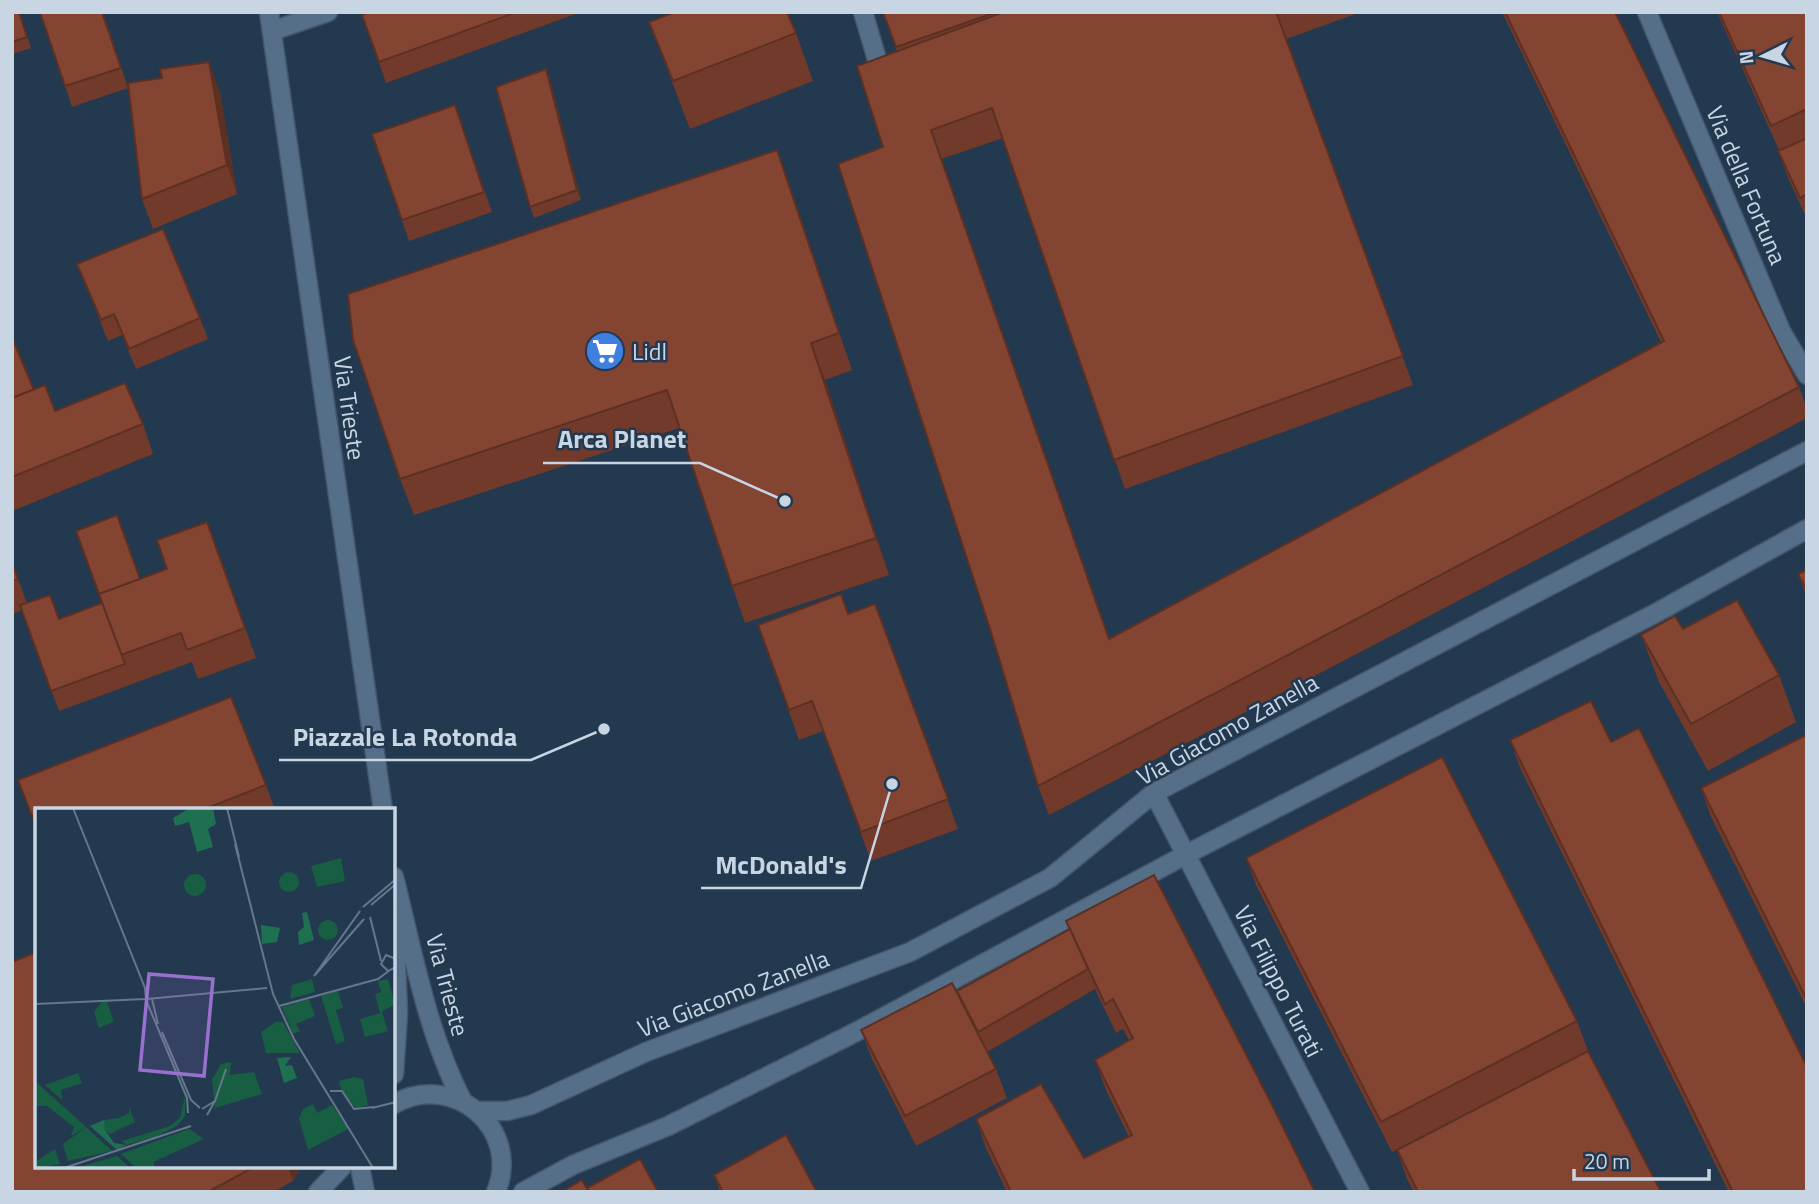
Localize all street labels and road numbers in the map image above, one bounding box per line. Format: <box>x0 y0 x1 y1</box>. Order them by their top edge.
street label: Via della Fortuna <box>1697 100 1797 270</box>
street label: Via Trieste <box>325 354 375 462</box>
street label: Via Giacomo Zanella <box>1130 664 1324 794</box>
street label: Via Filippo Turati <box>1225 899 1333 1063</box>
street label: Via Trieste <box>417 930 479 1040</box>
street label: Via Giacomo Zanella <box>632 940 834 1046</box>

